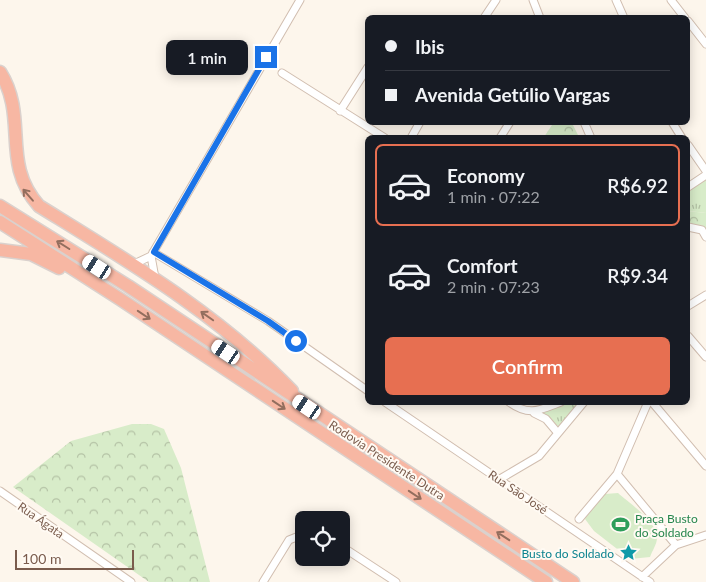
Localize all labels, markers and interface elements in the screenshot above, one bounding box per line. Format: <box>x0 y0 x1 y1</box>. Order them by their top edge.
text: Ibis <box>415 35 444 58</box>
callout: 1 min <box>166 40 248 74</box>
route end <box>255 46 277 68</box>
text: 1 min <box>187 48 227 67</box>
text: Avenida Getúlio Vargas <box>415 83 610 106</box>
icon: car <box>387 163 432 208</box>
text: Economy <box>447 164 525 187</box>
text: R$6.92 <box>607 174 668 197</box>
text: 1 min · 07:22 <box>447 187 540 206</box>
one-way arrow <box>22 188 34 201</box>
one-way arrow <box>56 240 70 250</box>
car <box>80 253 113 281</box>
icon: car <box>387 253 432 298</box>
text: Comfort <box>447 254 518 277</box>
text: R$9.34 <box>607 264 668 287</box>
text: 2 min · 07:23 <box>447 277 540 296</box>
one-way arrow <box>137 310 151 320</box>
one-way arrow <box>200 311 214 321</box>
route start <box>285 330 307 352</box>
car <box>209 337 242 367</box>
button: Confirm <box>385 337 670 395</box>
car <box>290 392 323 422</box>
one-way arrow <box>272 400 286 410</box>
street label: Rodovia Presidente Dutra <box>326 417 448 503</box>
street label: Rua São José <box>486 467 550 517</box>
one-way arrow <box>408 489 422 500</box>
street label: Rua Ágata <box>15 499 67 541</box>
map controls <box>295 511 350 566</box>
button: locate <box>295 511 350 566</box>
place label: Praça Busto do Soldado <box>635 511 698 540</box>
sports icon: Praça Busto do Soldado <box>611 515 631 535</box>
one-way arrow <box>496 531 510 541</box>
place icon: Busto do Soldado <box>618 543 638 563</box>
place label: Busto do Soldado <box>521 546 614 561</box>
scale bar <box>15 547 134 570</box>
text: 100 m <box>22 550 61 567</box>

